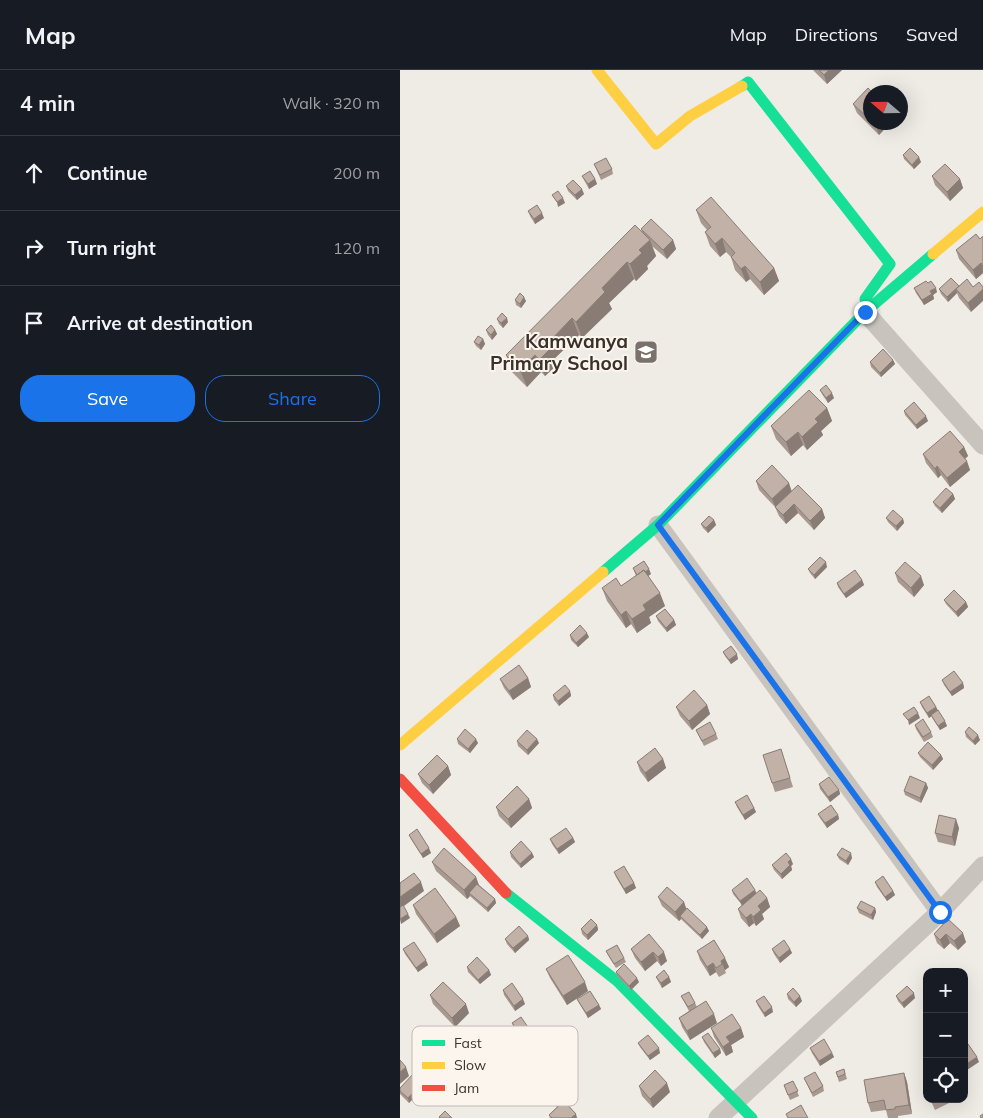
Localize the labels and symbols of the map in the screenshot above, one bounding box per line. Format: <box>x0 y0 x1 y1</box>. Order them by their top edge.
north arrow <box>863 85 908 130</box>
route end <box>854 301 877 324</box>
place label: Kamwanya Primary School <box>490 329 628 375</box>
school or university icon: Kamwanya Primary School <box>633 339 659 365</box>
route start <box>929 901 952 924</box>
legend <box>412 1026 578 1106</box>
text: Fast <box>454 1034 482 1052</box>
text: Slow <box>454 1056 486 1074</box>
text: Jam <box>454 1079 479 1097</box>

